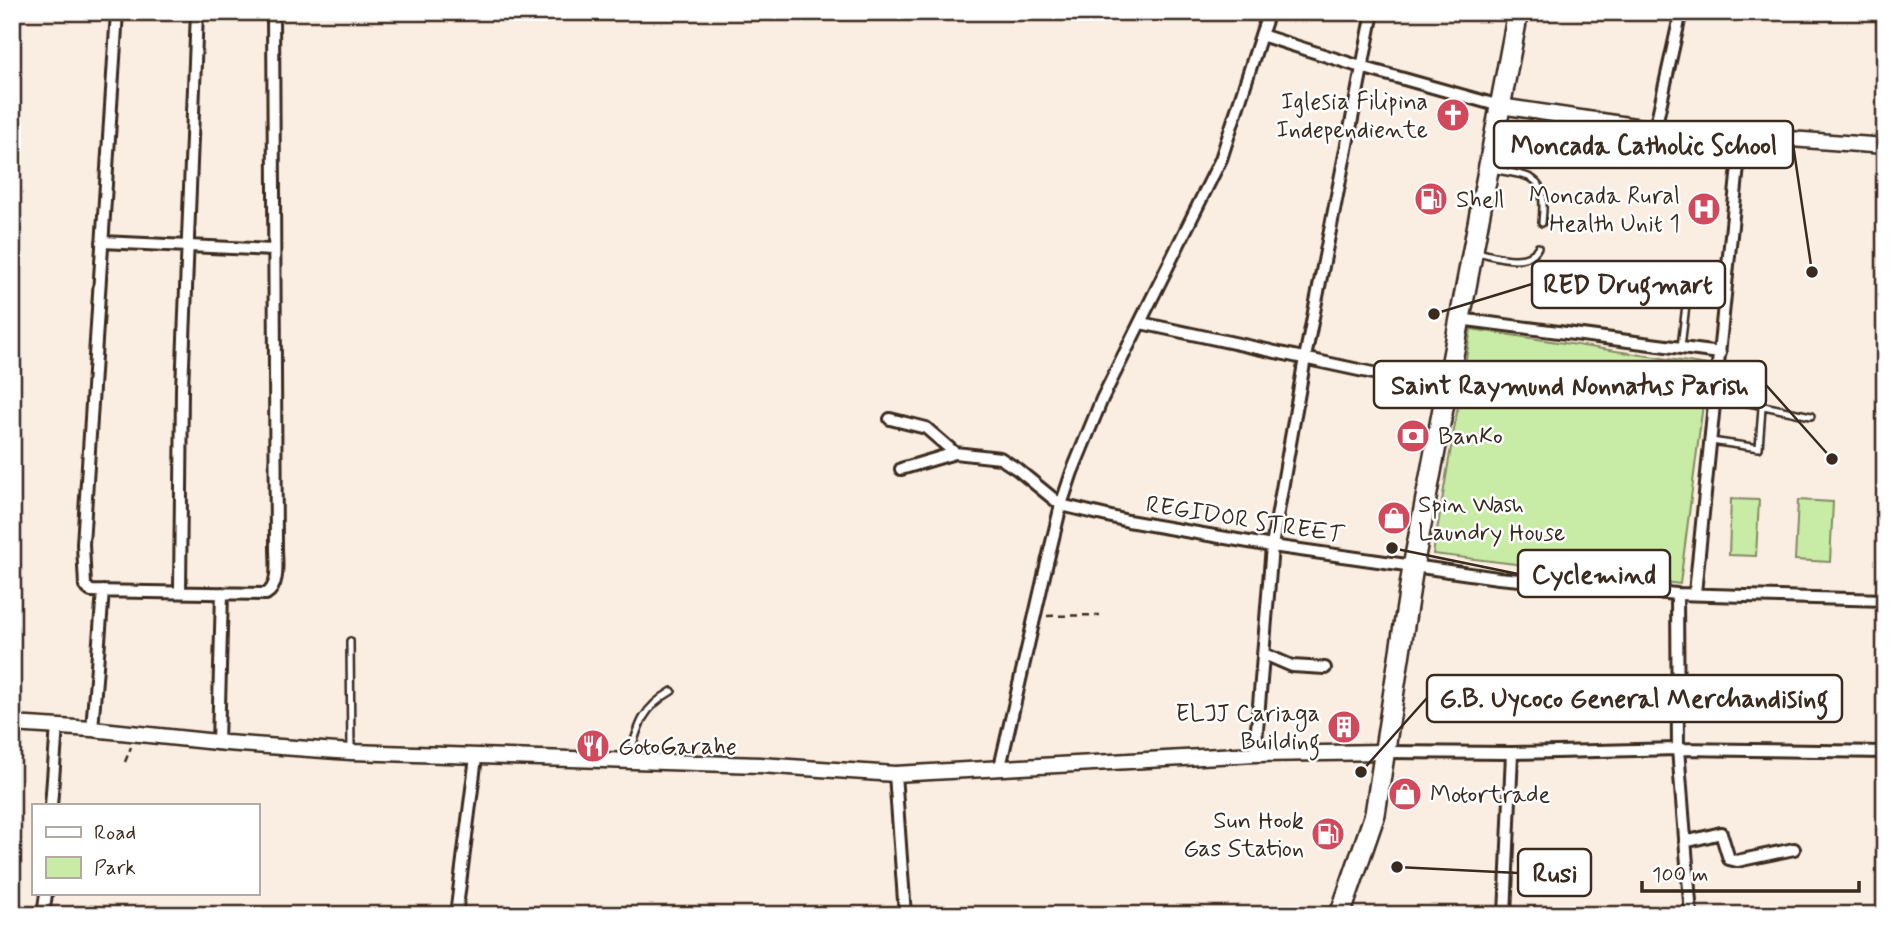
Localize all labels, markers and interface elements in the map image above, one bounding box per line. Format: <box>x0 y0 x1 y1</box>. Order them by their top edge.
place label: Iglesia Filipina Independiente <box>1276 87 1428 146</box>
church icon: Iglesia Filipina Independiente <box>1434 96 1472 134</box>
callout: Moncada Catholic School <box>1494 121 1793 168</box>
text: Moncada Catholic School <box>1511 130 1777 164</box>
fuel station icon: Shell <box>1412 180 1450 218</box>
place label: Moncada Rural Health Unit 1 <box>1529 181 1680 240</box>
place label: Shell <box>1456 185 1504 216</box>
hospital icon: Moncada Rural Health Unit 1 <box>1685 190 1723 228</box>
callout: RED Drugmart <box>1532 261 1725 308</box>
text: RED Drugmart <box>1543 269 1713 306</box>
callout: Saint Raymund Nonnatus Parish <box>1374 361 1766 408</box>
text: Saint Raymund Nonnatus Parish <box>1391 370 1749 404</box>
bank icon: BanKo <box>1394 417 1432 455</box>
place label: BanKo <box>1438 422 1503 453</box>
street label: REGIDOR STREET <box>1144 490 1347 552</box>
place label: Spin Wash Laundry House <box>1418 490 1565 549</box>
shop icon: Spin Wash Laundry House <box>1375 499 1413 537</box>
callout: Cyclemind <box>1518 550 1670 597</box>
text: Cyclemind <box>1532 559 1656 593</box>
callout: G.B. Uycoco General Merchandising <box>1427 675 1842 722</box>
text: G.B. Uycoco General Merchandising <box>1439 683 1829 720</box>
place label: ELJJ Cariaga Building <box>1176 699 1320 761</box>
building icon: ELJJ Cariaga Building <box>1325 708 1363 746</box>
restaurant icon: GotoGarahe <box>574 727 612 765</box>
place label: GotoGarahe <box>618 732 737 763</box>
shop icon: Motortrade <box>1386 775 1424 813</box>
place label: Motortrade <box>1430 780 1551 811</box>
legend <box>32 804 259 895</box>
place label: Sun Hook Gas Station <box>1183 806 1304 865</box>
fuel station icon: Sun Hook Gas Station <box>1309 815 1347 853</box>
text: Road <box>94 819 136 847</box>
callout: Rusi <box>1518 849 1591 896</box>
scale bar <box>1642 850 1858 894</box>
text: Park <box>94 854 136 882</box>
text: Rusi <box>1532 858 1578 892</box>
text: 100 m <box>1652 861 1708 889</box>

